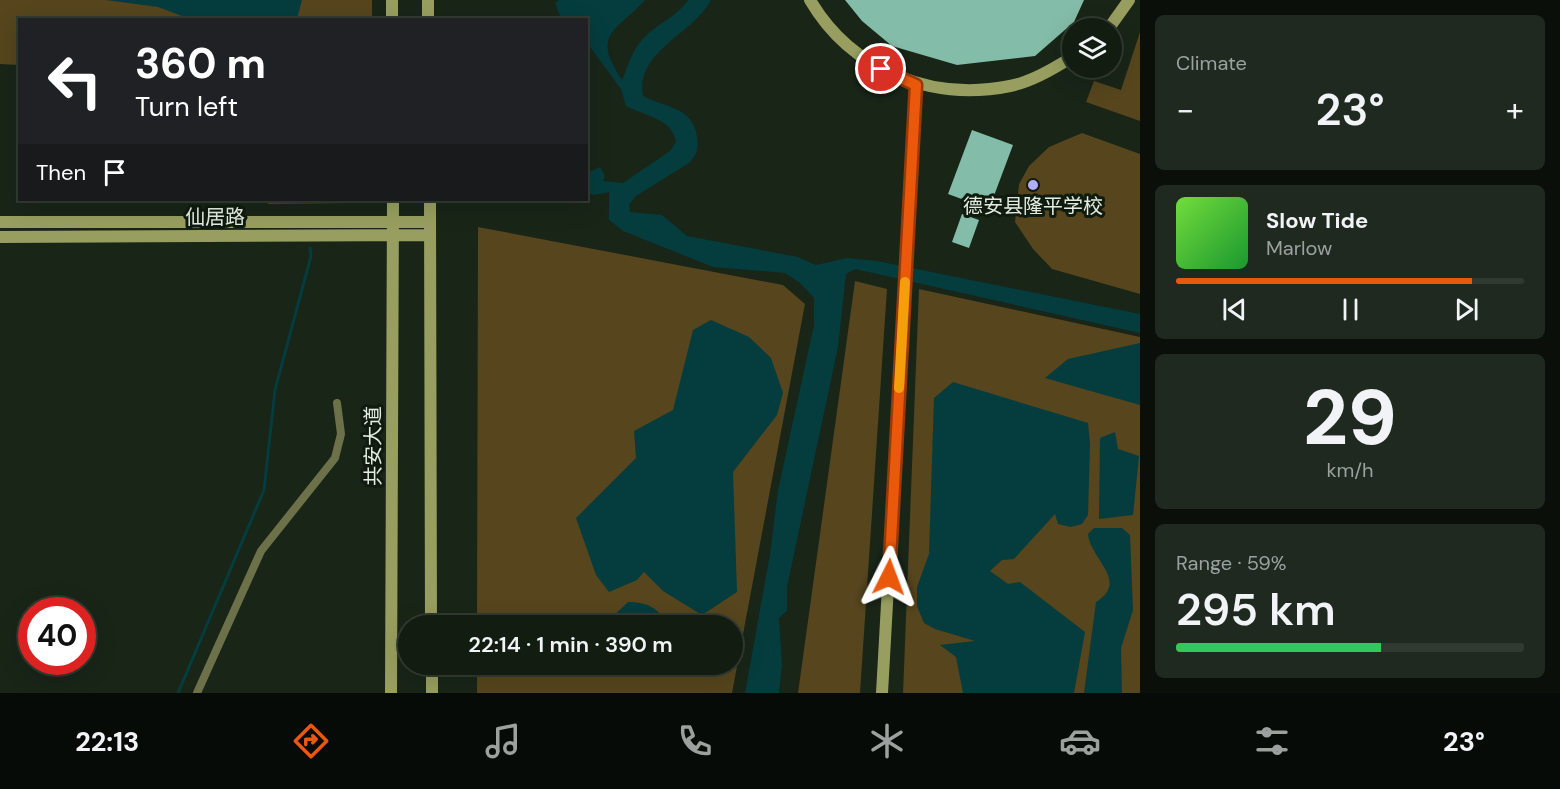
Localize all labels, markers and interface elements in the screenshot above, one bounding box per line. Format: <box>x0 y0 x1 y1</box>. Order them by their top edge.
map controls <box>1062 18 1122 78</box>
button: layers <box>1062 18 1122 78</box>
text: 360 m <box>135 36 266 91</box>
icon: left <box>36 42 114 120</box>
pin <box>855 43 906 94</box>
text: Climate <box>1176 50 1247 76</box>
icon: arrive <box>864 52 897 85</box>
text: 23° <box>1316 80 1385 139</box>
text: − <box>1176 88 1194 131</box>
text: + <box>1506 88 1524 131</box>
text: Turn left <box>135 89 238 124</box>
icon: arrive <box>98 156 131 189</box>
text: Then <box>36 158 86 187</box>
marker: 德安县隆平学校 <box>1026 178 1040 192</box>
place label: 德安县隆平学校 <box>963 193 1103 219</box>
street label: 仙居路 <box>185 204 245 230</box>
text: Slow Tide <box>1266 206 1368 235</box>
text: Marlow <box>1266 235 1332 261</box>
icon: previous <box>1218 293 1251 326</box>
icon: pause <box>1334 293 1367 326</box>
icon: next <box>1450 293 1483 326</box>
text: 29 <box>1303 367 1397 468</box>
street label: 共安大道 <box>360 406 386 486</box>
text: km/h <box>1326 457 1374 483</box>
position arrow <box>857 545 921 609</box>
text: Range · 59% <box>1176 550 1287 576</box>
text: 295 km <box>1176 580 1336 639</box>
speed limit sign: 40 <box>18 597 96 675</box>
text: 22:14 · 1 min · 390 m <box>468 630 673 659</box>
icon: directions <box>290 720 332 762</box>
icon: music <box>482 720 524 762</box>
icon: phone <box>674 720 716 762</box>
icon: climate <box>866 720 908 762</box>
icon: car <box>1059 720 1101 762</box>
icon: filters <box>1251 720 1293 762</box>
text: 22:13 <box>75 724 139 759</box>
text: 23° <box>1443 724 1485 759</box>

